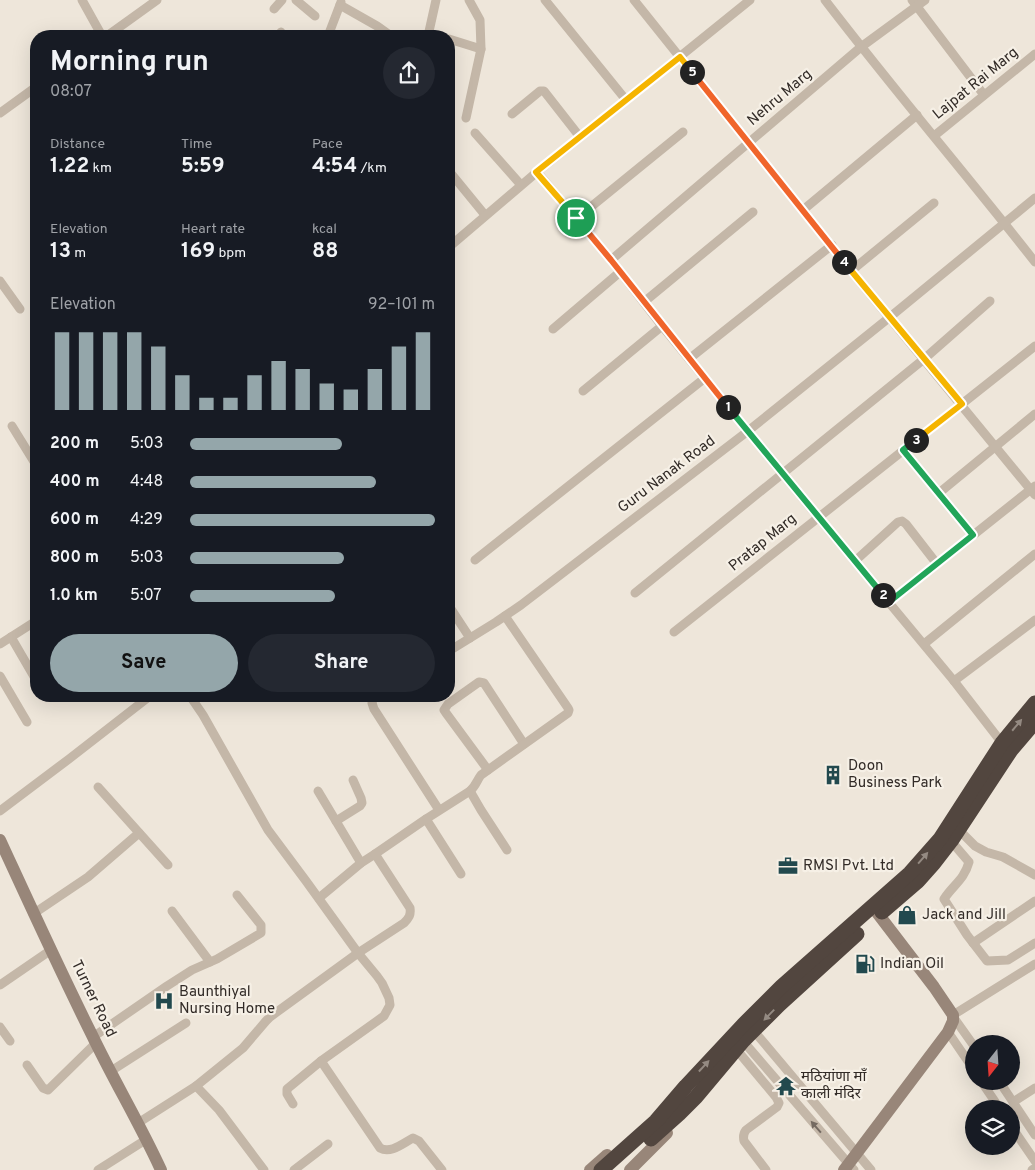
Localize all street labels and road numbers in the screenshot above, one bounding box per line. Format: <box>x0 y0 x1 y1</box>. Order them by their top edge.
street label: Lajpat Rai Marg <box>929 44 1023 124</box>
street label: Nehru Marg <box>744 65 816 131</box>
street label: Guru Nanak Road <box>614 432 720 518</box>
street label: Pratap Marg <box>725 510 801 576</box>
street label: Turner Road <box>66 957 120 1041</box>

